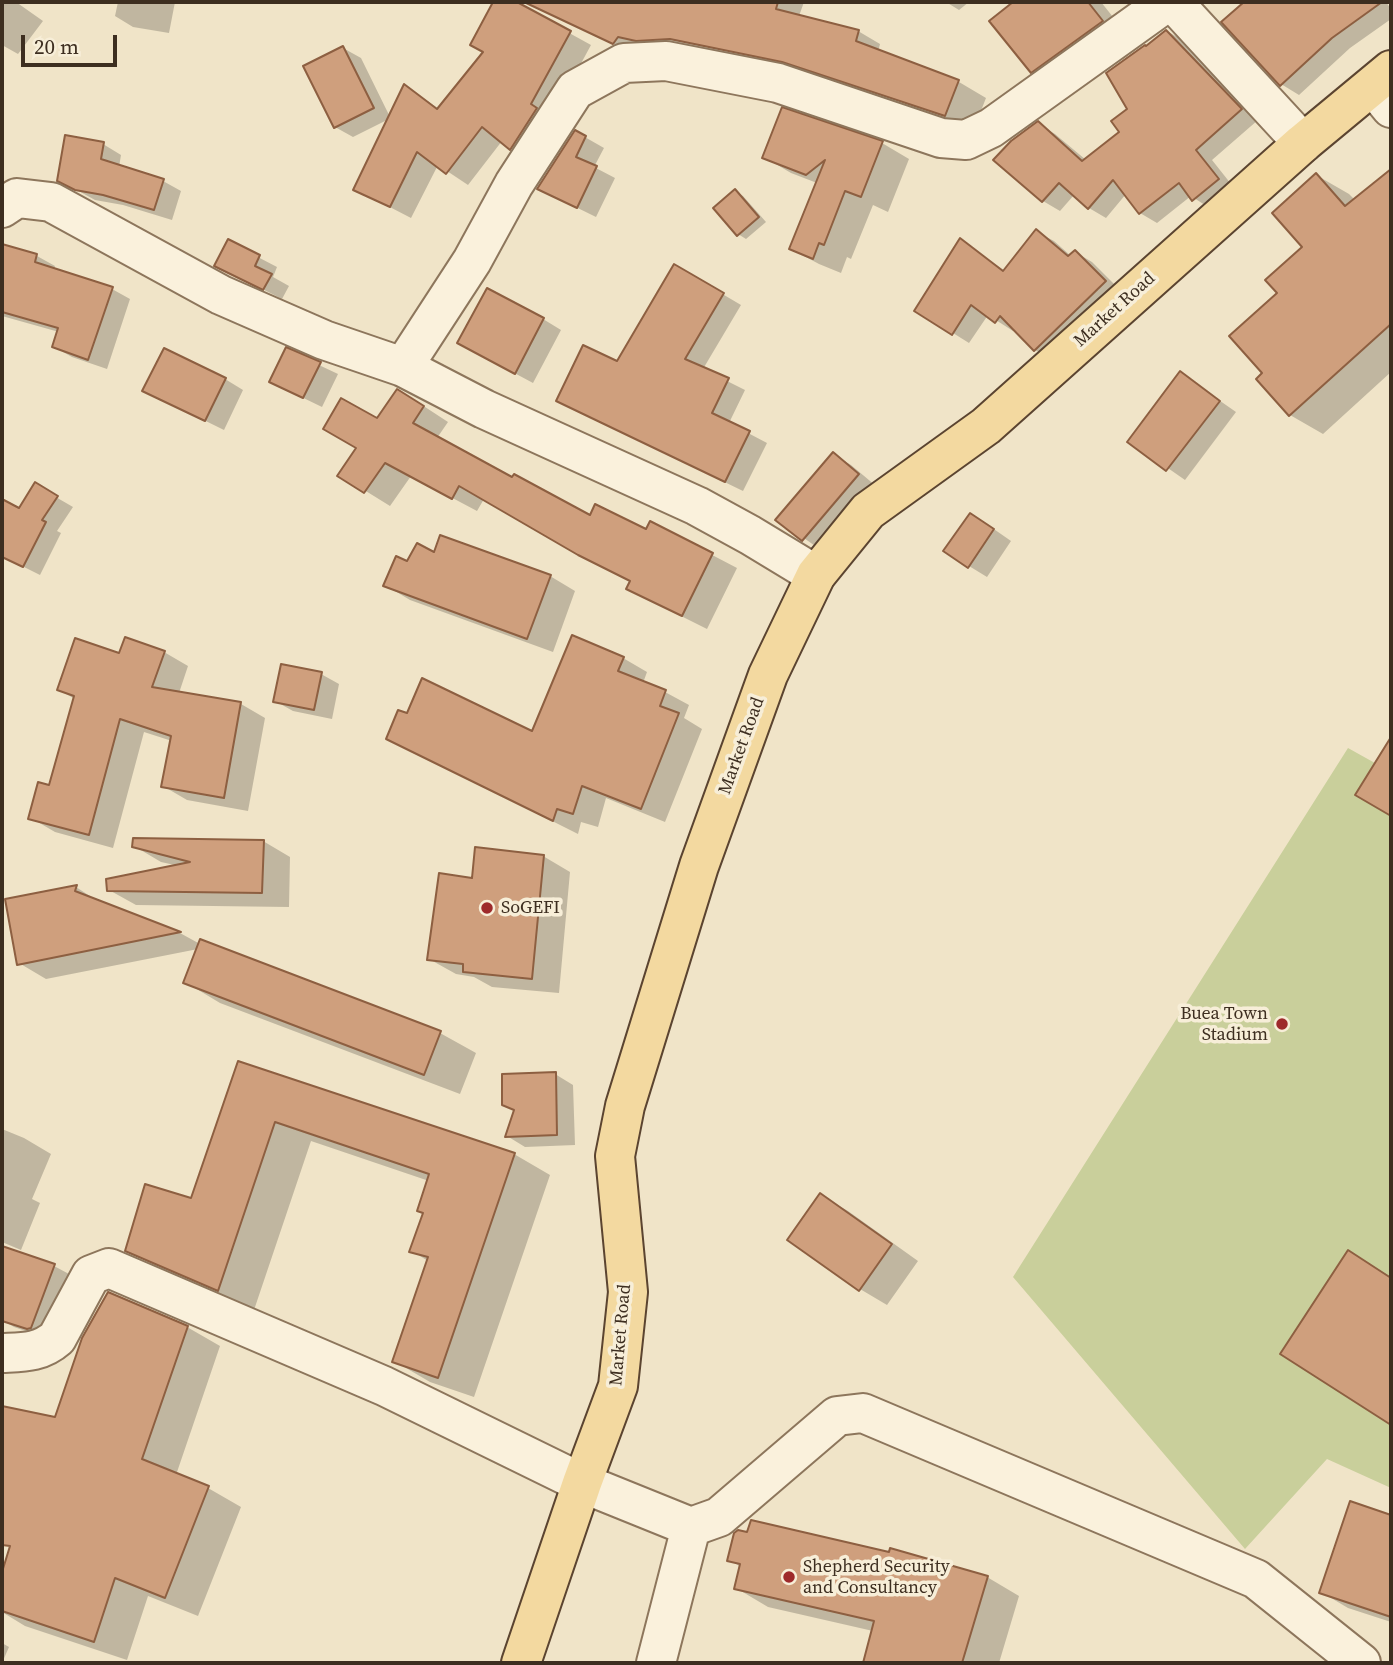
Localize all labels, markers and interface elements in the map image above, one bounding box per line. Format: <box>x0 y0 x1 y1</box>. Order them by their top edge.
scale bar <box>24 21 121 65</box>
text: 20 m <box>34 32 79 61</box>
street label: Market Road <box>1070 268 1160 352</box>
street label: Market Road <box>714 694 770 798</box>
place label: SoGEFI <box>501 897 560 919</box>
marker: SoGEFI <box>479 900 495 916</box>
place label: Buea Town Stadium <box>1180 1003 1268 1046</box>
marker: Buea Town Stadium <box>1274 1016 1290 1032</box>
street label: Market Road <box>606 1283 636 1387</box>
place label: Shepherd Security and Consultancy <box>803 1556 950 1598</box>
marker: Shepherd Security and Consultancy <box>781 1569 797 1585</box>

